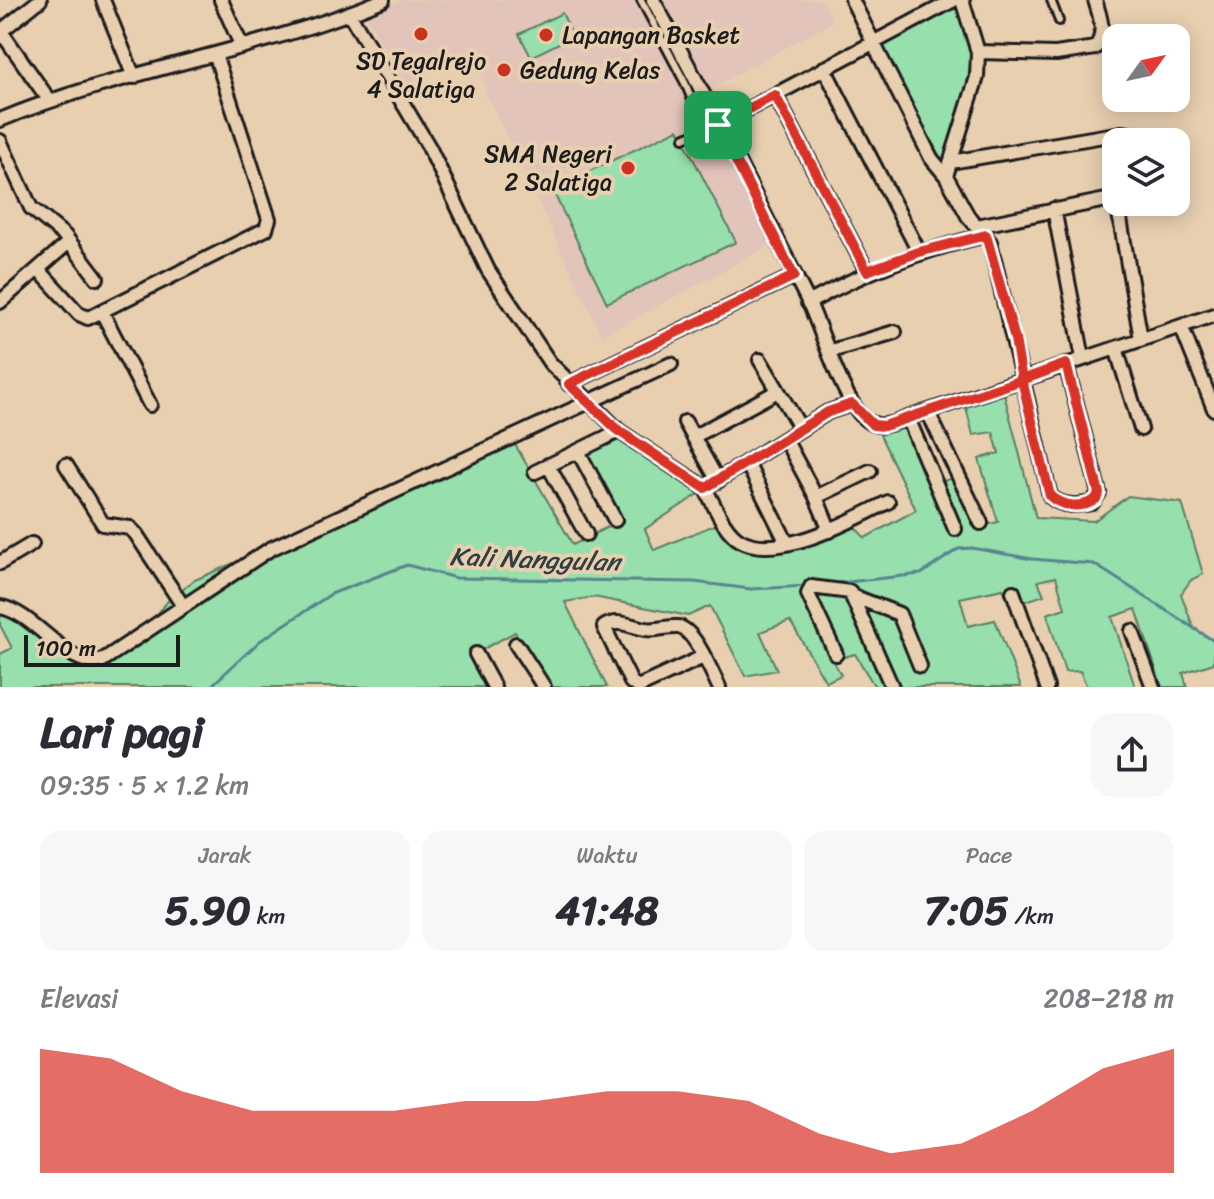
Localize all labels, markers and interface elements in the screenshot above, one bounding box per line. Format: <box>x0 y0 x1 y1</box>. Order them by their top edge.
place label: Lapangan Basket <box>562 14 740 56</box>
north arrow <box>1102 24 1190 112</box>
map controls <box>1102 24 1190 216</box>
marker: SD Tegalrejo 4 Salatiga <box>412 25 430 43</box>
marker: Lapangan Basket <box>537 26 555 44</box>
place label: SD Tegalrejo 4 Salatiga <box>356 40 486 110</box>
place label: Gedung Kelas <box>520 49 660 91</box>
marker: Gedung Kelas <box>495 61 513 79</box>
pin <box>684 91 752 159</box>
icon: arrive <box>696 103 740 147</box>
button: layers <box>1102 128 1190 216</box>
place label: SMA Negeri 2 Salatiga <box>484 133 612 203</box>
marker: SMA Negeri 2 Salatiga <box>619 159 637 177</box>
water label: Kali Nanggulan <box>449 533 624 585</box>
text: 100 m <box>36 629 96 668</box>
scale bar <box>24 631 180 667</box>
text: Lari pagi <box>40 693 204 771</box>
button: share <box>1090 713 1174 797</box>
text: 09:35 · 5 × 1.2 km <box>40 762 249 808</box>
text: Jarak <box>198 836 252 875</box>
text: Waktu <box>576 836 638 875</box>
text: Pace <box>966 836 1012 875</box>
text: 5.90 <box>165 875 251 946</box>
text: 41:48 <box>555 875 659 946</box>
text: 7:05 <box>924 875 1009 946</box>
text: km <box>251 897 285 936</box>
text: /km <box>1009 897 1054 936</box>
text: Elevasi <box>40 975 118 1021</box>
text: 208–218 m <box>1044 975 1174 1021</box>

